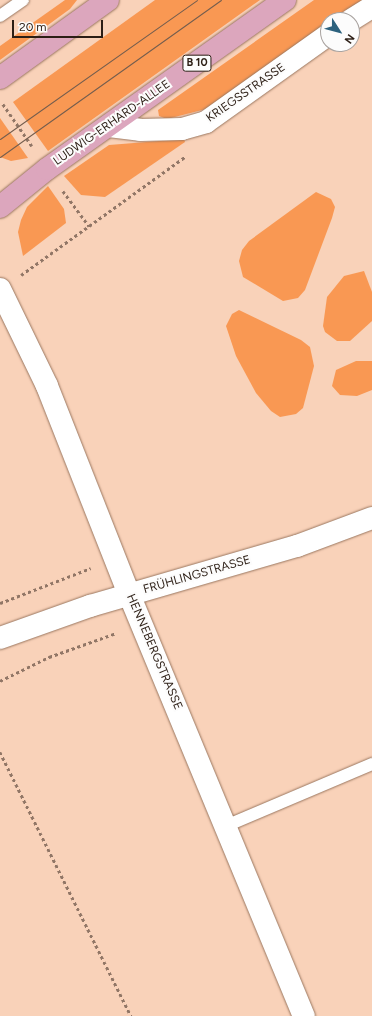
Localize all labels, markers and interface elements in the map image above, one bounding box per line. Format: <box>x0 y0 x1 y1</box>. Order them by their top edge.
scale bar <box>14 12 105 38</box>
north arrow <box>320 12 360 52</box>
text: 20 m <box>19 20 47 34</box>
text: N <box>342 31 357 46</box>
road number: B 10 <box>182 54 212 72</box>
street label: KRIEGSSTRASSE <box>204 60 288 126</box>
street label: LUDWIG-ERHARD-ALLEE <box>51 77 173 169</box>
street label: FRÜHLINGSTRASSE <box>142 553 252 597</box>
street label: HENNEBERGSTRASSE <box>123 592 185 712</box>

